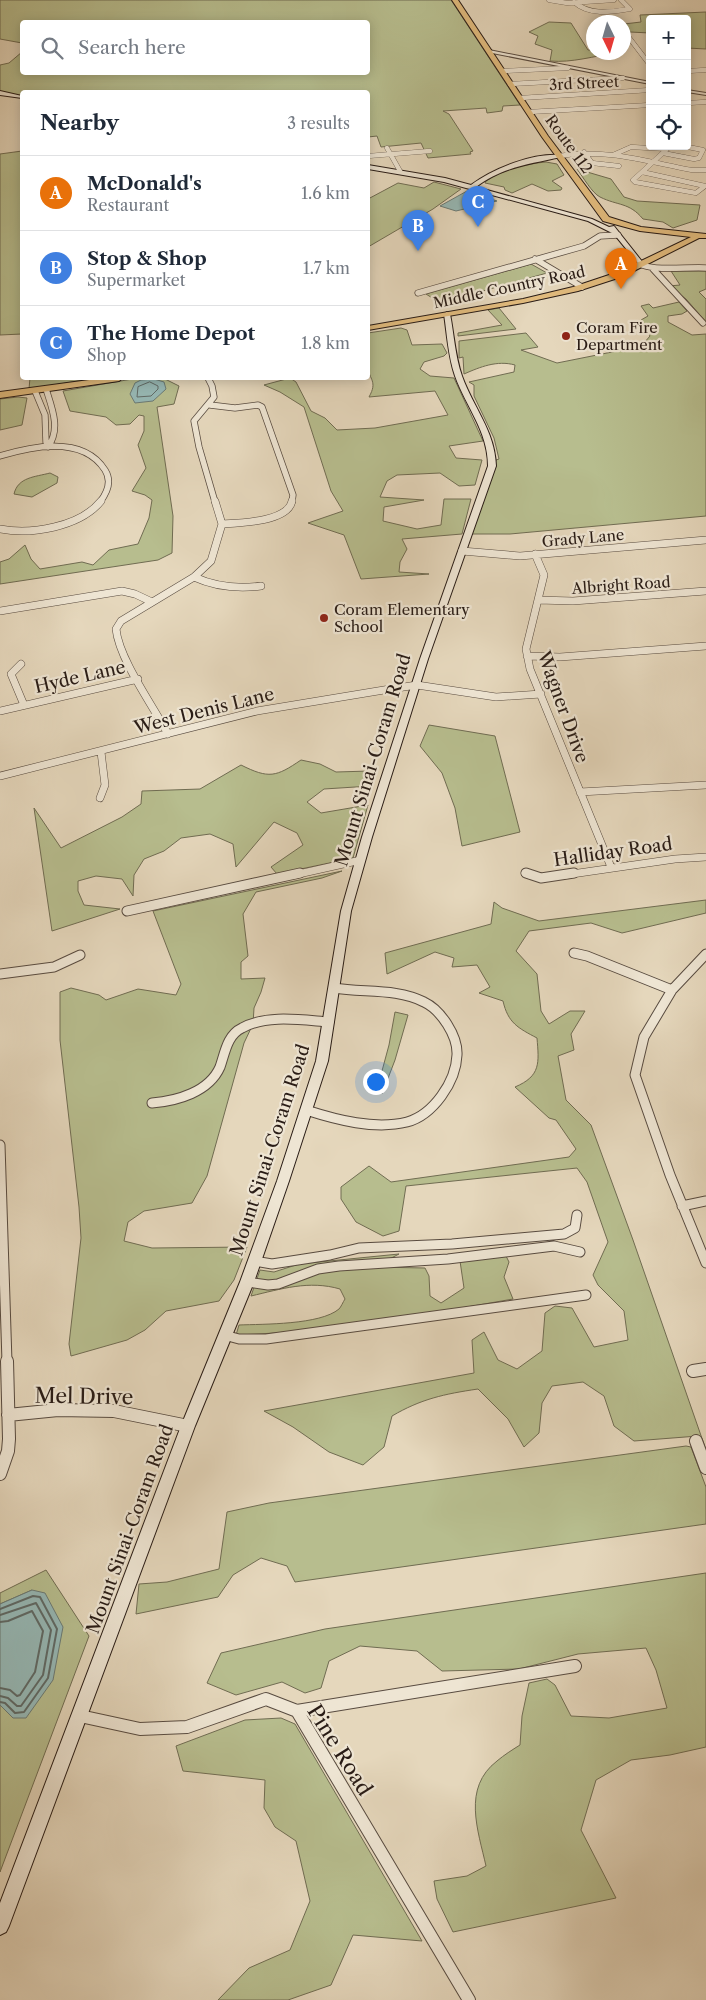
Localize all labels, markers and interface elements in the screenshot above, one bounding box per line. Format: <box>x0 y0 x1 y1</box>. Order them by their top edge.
north arrow <box>586 15 631 60</box>
map controls <box>646 15 691 150</box>
button: + <box>646 15 691 60</box>
search box <box>20 20 370 75</box>
icon: search <box>38 34 66 62</box>
text: Search here <box>78 36 186 59</box>
button: − <box>646 60 691 105</box>
street label: 3rd Street <box>549 72 620 94</box>
button: locate <box>646 105 691 150</box>
text: Nearby <box>40 110 119 135</box>
street label: Route 112 <box>541 111 597 177</box>
text: 3 results <box>287 113 350 133</box>
text: McDonald's <box>87 172 202 195</box>
text: A <box>50 183 62 203</box>
text: 1.6 km <box>301 183 350 203</box>
pin: C <box>462 186 494 227</box>
text: Restaurant <box>87 195 169 215</box>
pin: B <box>402 210 434 251</box>
text: Stop & Shop <box>87 247 207 270</box>
pin: A <box>605 248 637 289</box>
text: B <box>50 258 62 278</box>
text: 1.7 km <box>303 258 350 278</box>
street label: Middle Country Road <box>431 262 587 312</box>
text: Supermarket <box>87 270 185 290</box>
place label: Coram Fire Department <box>576 318 663 354</box>
text: The Home Depot <box>87 322 255 345</box>
marker: Coram Fire Department <box>560 330 572 342</box>
text: C <box>50 333 62 353</box>
text: 1.8 km <box>301 333 350 353</box>
text: Shop <box>87 345 126 365</box>
street label: Grady Lane <box>541 525 625 551</box>
street label: Albright Road <box>570 572 671 598</box>
place label: Coram Elementary School <box>334 600 470 636</box>
marker: Coram Elementary School <box>318 612 330 624</box>
street label: Wagner Drive <box>532 647 593 766</box>
street label: Mount Sinai-Coram Road <box>330 651 416 869</box>
street label: Hyde Lane <box>32 656 128 698</box>
street label: West Denis Lane <box>131 683 276 739</box>
street label: Halliday Road <box>552 833 674 871</box>
street label: Mount Sinai-Coram Road <box>225 1041 315 1258</box>
your location <box>363 1069 389 1095</box>
street label: Mel Drive <box>34 1383 134 1409</box>
street label: Mount Sinai-Coram Road <box>82 1421 178 1637</box>
street label: Pine Road <box>302 1700 378 1800</box>

